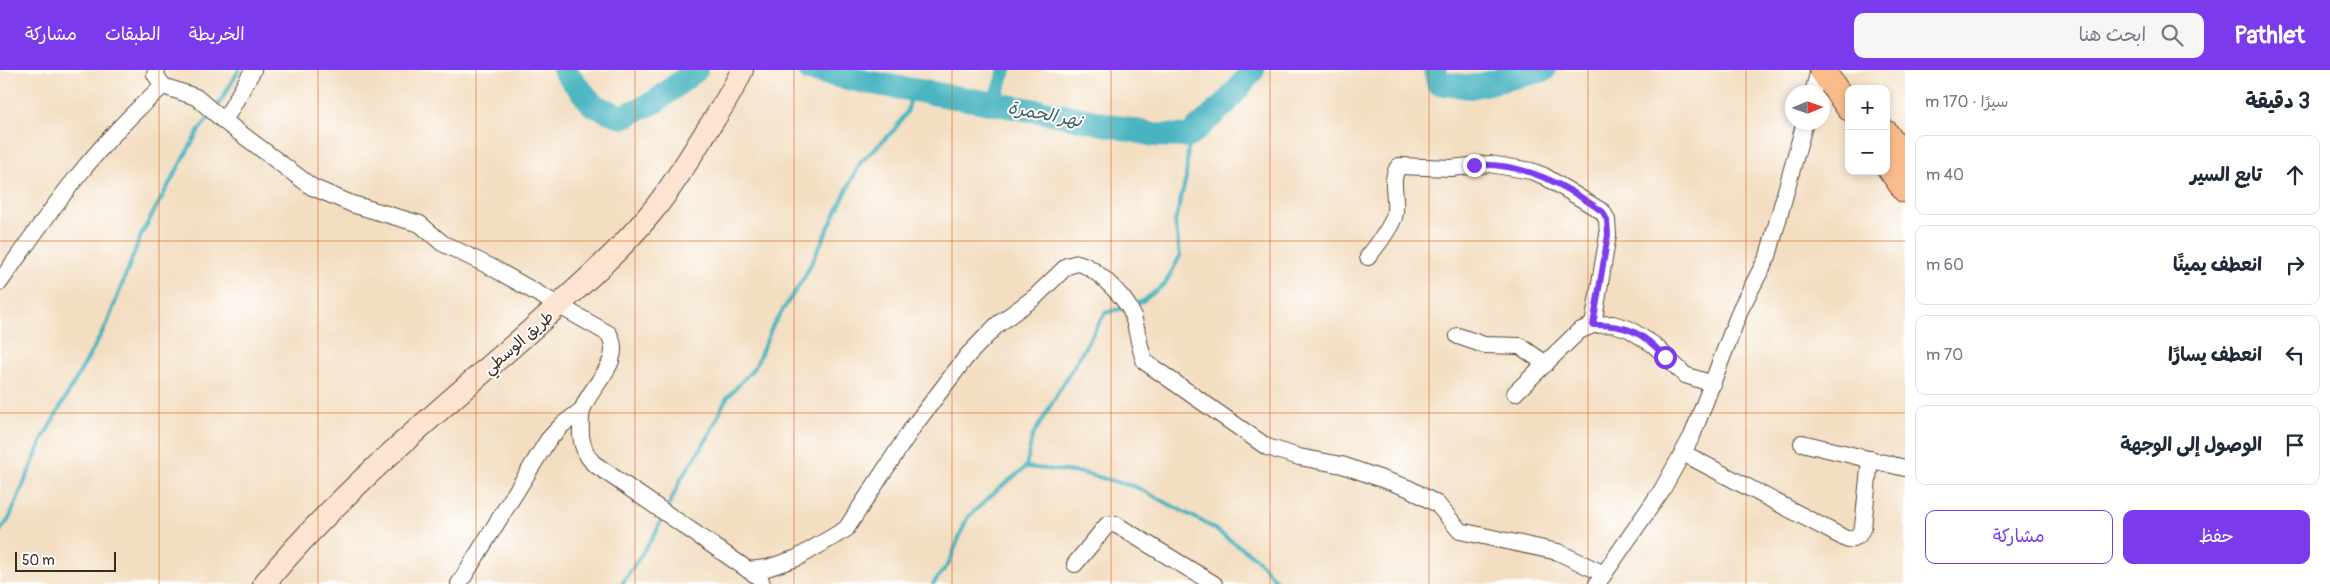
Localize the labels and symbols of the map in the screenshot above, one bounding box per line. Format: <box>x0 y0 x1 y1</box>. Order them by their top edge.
north arrow <box>1785 85 1830 130</box>
water label: نهر الحمرة <box>1006 96 1086 133</box>
route end <box>1463 154 1486 177</box>
street label: طريق الوسطي <box>479 307 561 382</box>
route start <box>1654 346 1677 369</box>
scale bar <box>15 549 116 572</box>

